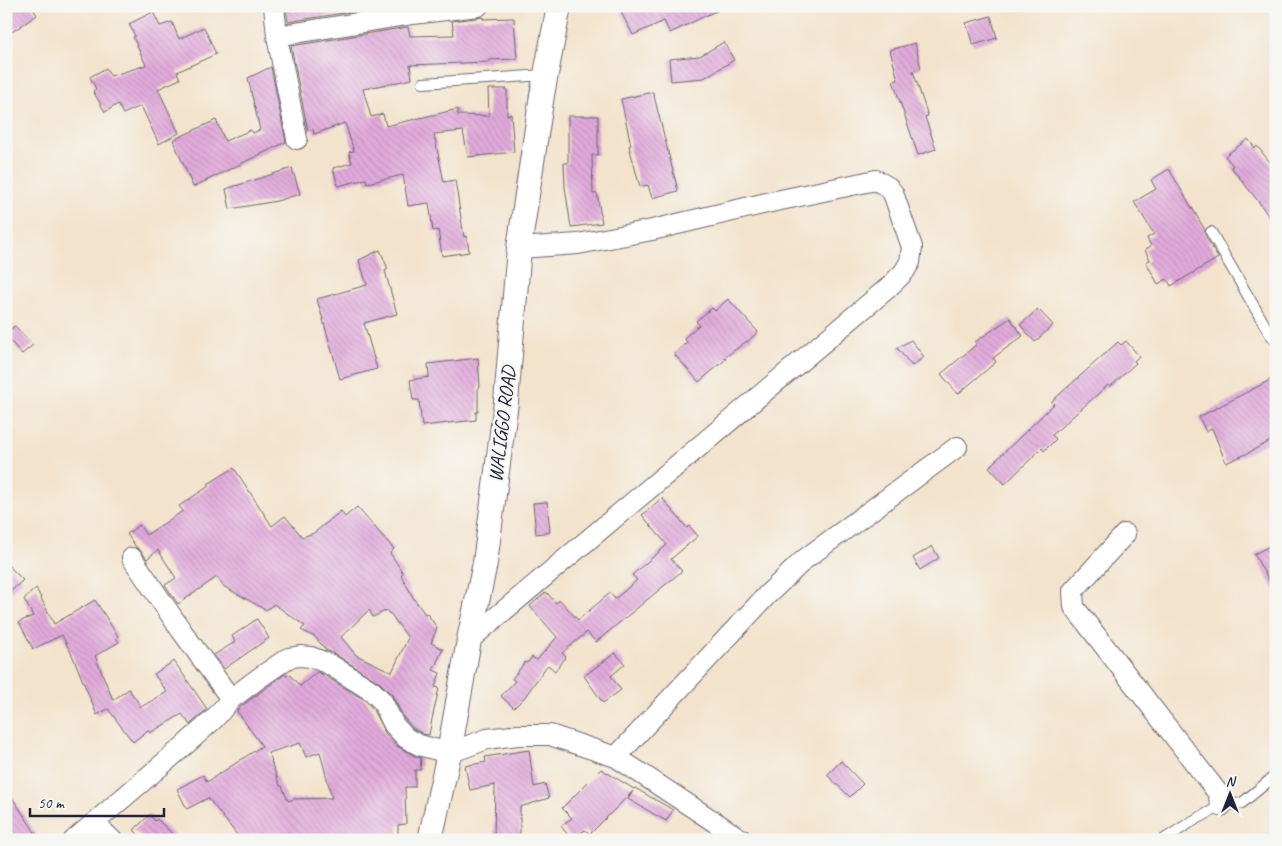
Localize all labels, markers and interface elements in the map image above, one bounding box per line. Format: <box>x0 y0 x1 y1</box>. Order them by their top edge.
street label: WALIGGO ROAD <box>483 362 522 483</box>
north arrow <box>1204 768 1254 818</box>
text: N <box>1226 773 1237 790</box>
scale bar <box>30 786 164 818</box>
text: 50 m <box>38 794 65 813</box>

